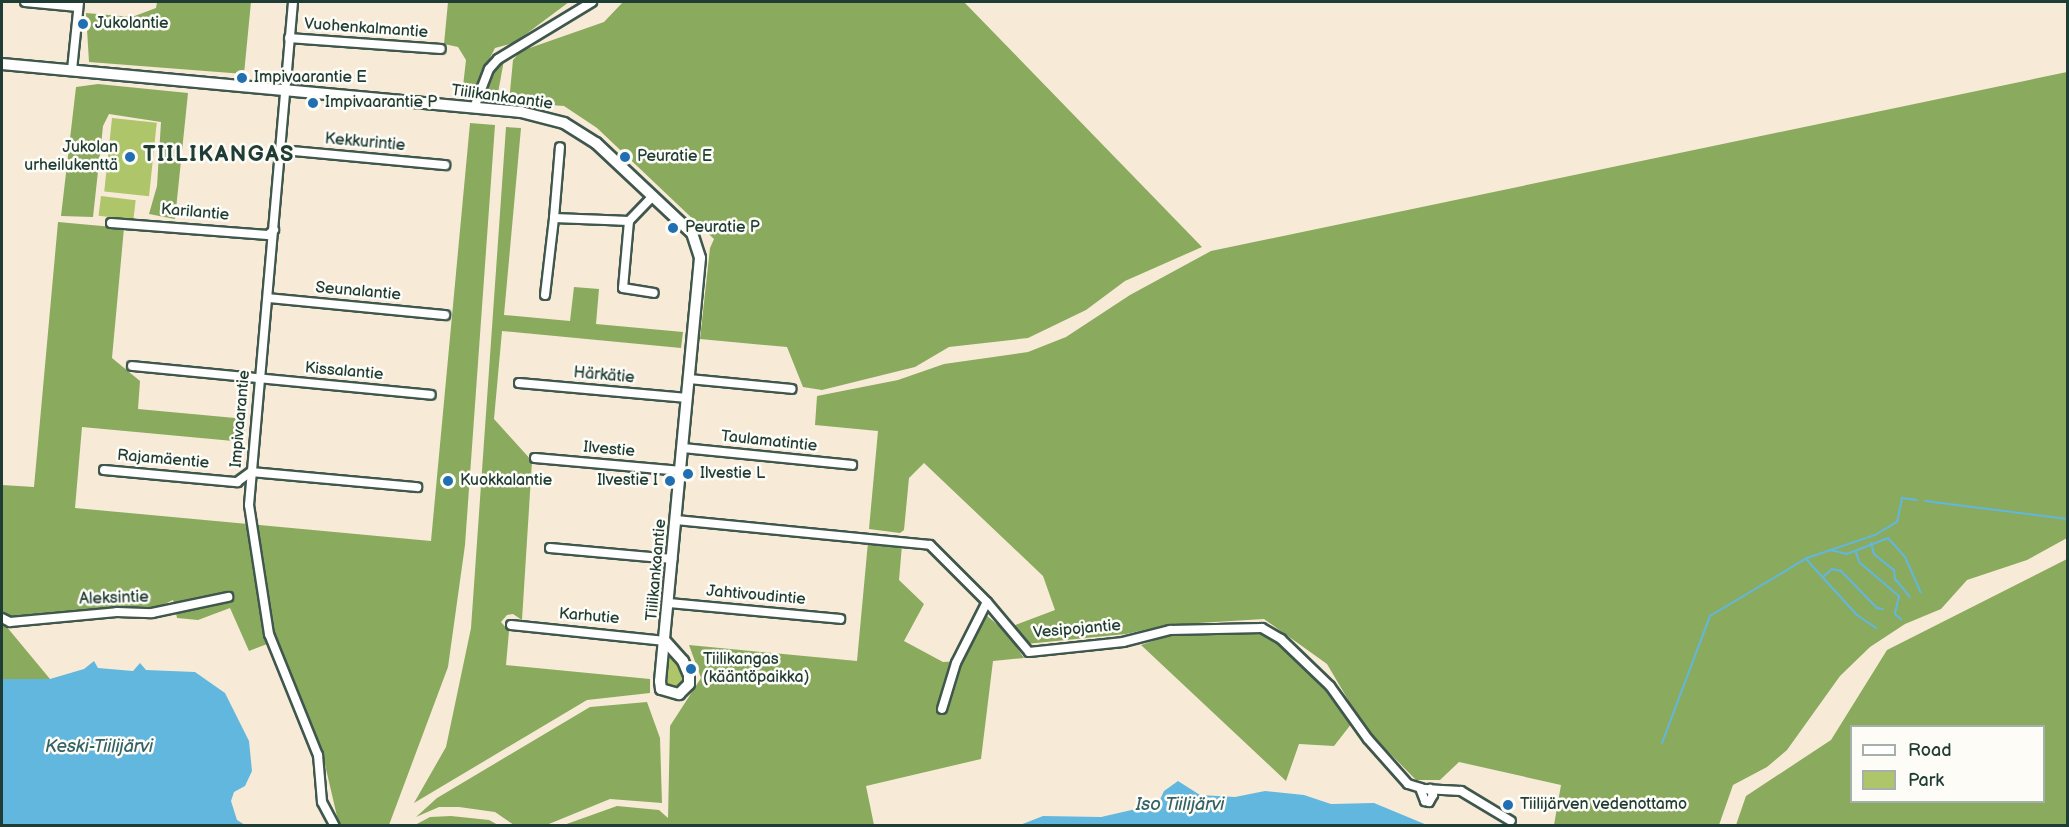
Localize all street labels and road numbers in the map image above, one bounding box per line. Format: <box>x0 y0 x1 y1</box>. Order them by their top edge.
street label: Vuohenkalmantie <box>303 15 429 43</box>
street label: Tiilikankaantie <box>450 81 554 115</box>
street label: Kekkurintie <box>324 130 406 156</box>
street label: Karilantie <box>160 200 230 226</box>
street label: Seunalantie <box>314 279 402 305</box>
street label: Kissalantie <box>304 359 384 385</box>
street label: Härkätie <box>573 364 635 388</box>
street label: Impivaarantie <box>227 369 255 469</box>
street label: Taulamatintie <box>720 427 818 457</box>
street label: Ilvestie <box>582 438 636 462</box>
street label: Rajamäentie <box>116 446 210 474</box>
street label: Tiilikankaantie <box>643 518 671 622</box>
street label: Jahtivoudintie <box>706 582 806 610</box>
street label: Aleksintie <box>79 588 149 610</box>
street label: Karhutie <box>558 605 620 629</box>
street label: Vesipojantie <box>1032 617 1122 643</box>

